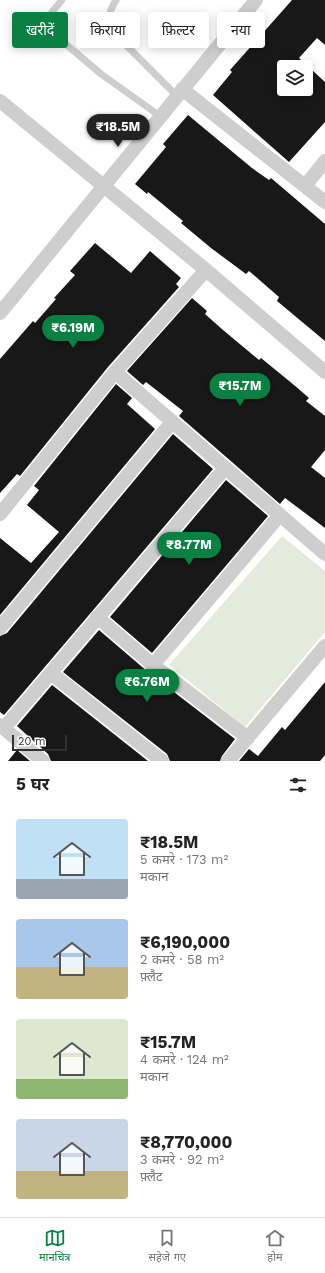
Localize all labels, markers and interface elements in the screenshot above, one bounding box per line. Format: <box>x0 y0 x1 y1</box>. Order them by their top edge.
chip: खरीदें <box>12 12 68 48</box>
chip: किराया <box>76 12 140 48</box>
chip: फ़िल्टर <box>148 12 209 48</box>
chip: नया <box>217 12 265 48</box>
map controls <box>277 60 313 96</box>
button: layers <box>277 60 313 96</box>
pin: ₹18.5M <box>85 114 151 148</box>
text: ₹18.5M <box>96 119 140 134</box>
pin: ₹6.19M <box>40 315 106 349</box>
text: ₹6.19M <box>51 320 95 335</box>
pin: ₹15.7M <box>207 373 273 407</box>
text: ₹15.7M <box>218 378 262 393</box>
pin: ₹8.77M <box>156 532 222 566</box>
text: ₹8.77M <box>166 537 212 552</box>
pin: ₹6.76M <box>114 669 180 703</box>
text: ₹6.76M <box>124 674 170 689</box>
scale bar <box>12 733 67 752</box>
text: 20 m <box>18 735 46 748</box>
text: 5 घर <box>16 774 49 794</box>
icon: filters <box>287 774 309 796</box>
text: ₹18.5M <box>140 832 199 852</box>
icon: home <box>48 835 96 883</box>
text: 5 कमरे · 173 m² <box>140 852 228 867</box>
text: मकान <box>140 869 168 884</box>
text: ₹6,190,000 <box>140 932 230 952</box>
icon: home <box>48 935 96 983</box>
text: 2 कमरे · 58 m² <box>140 952 224 967</box>
text: फ़्लैट <box>140 969 163 984</box>
text: ₹15.7M <box>140 1032 196 1052</box>
icon: home <box>48 1035 96 1083</box>
text: 4 कमरे · 124 m² <box>140 1052 229 1067</box>
text: मकान <box>140 1069 168 1084</box>
text: ₹8,770,000 <box>140 1132 233 1152</box>
icon: home <box>48 1135 96 1183</box>
text: 3 कमरे · 92 m² <box>140 1152 224 1167</box>
text: फ़्लैट <box>140 1169 163 1184</box>
tab: मानचित्र <box>39 1227 70 1265</box>
tab: सहेजे गए <box>148 1227 186 1265</box>
tab: होम <box>264 1227 286 1265</box>

